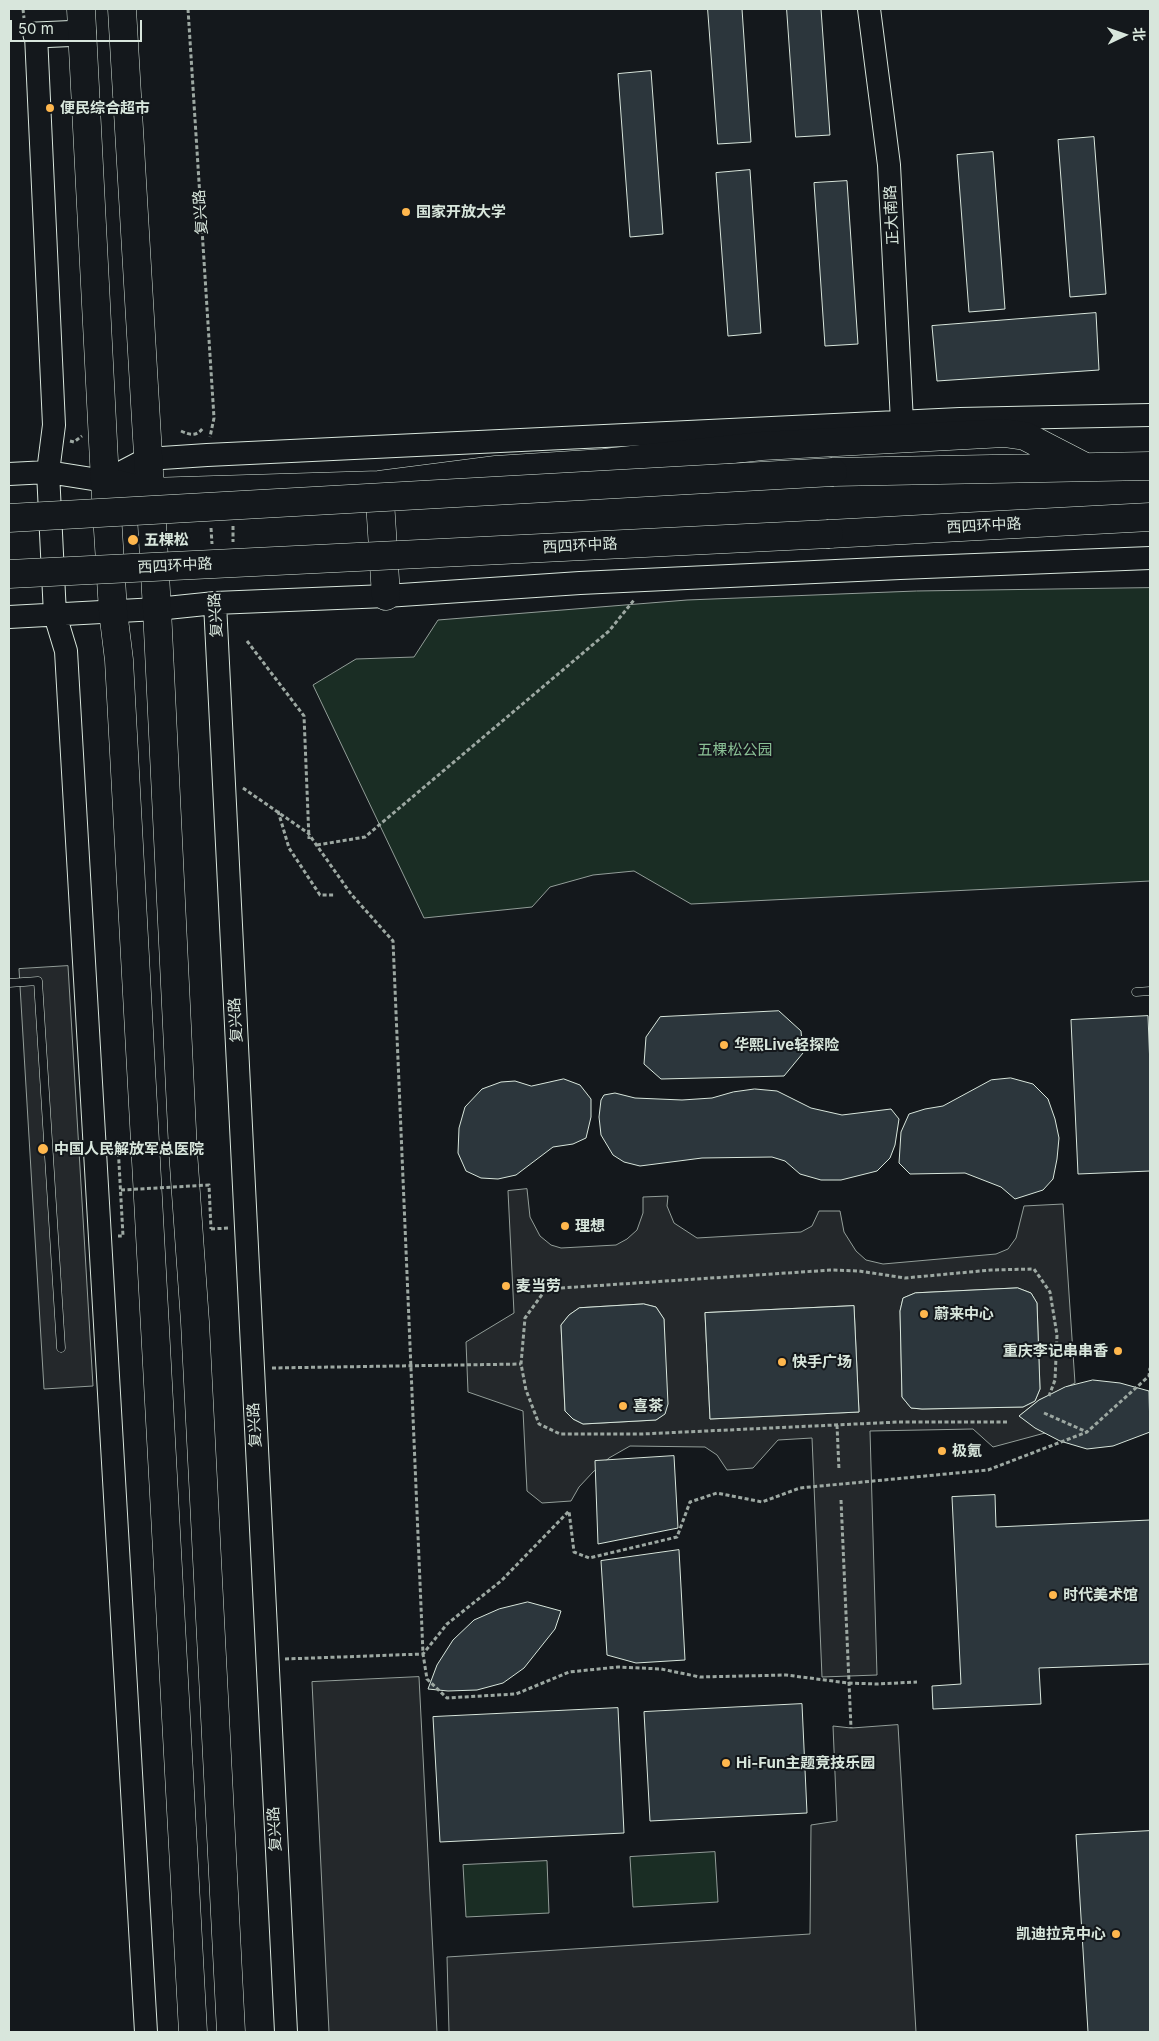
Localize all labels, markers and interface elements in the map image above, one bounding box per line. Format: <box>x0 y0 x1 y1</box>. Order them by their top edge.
scale bar <box>12 10 145 42</box>
north arrow <box>1099 10 1149 60</box>
text: 50 m <box>18 19 54 38</box>
text: 北 <box>1131 27 1148 42</box>
place label: 便民综合超市 <box>60 99 150 117</box>
marker: 便民综合超市 <box>44 102 56 114</box>
street label: 正大南路 <box>881 185 903 245</box>
street label: 复兴路 <box>190 189 212 235</box>
place label: 国家开放大学 <box>416 203 506 221</box>
marker: 国家开放大学 <box>400 206 412 218</box>
street label: 西四环中路 <box>946 515 1022 537</box>
place label: 五棵松 <box>144 531 189 549</box>
marker: 五棵松 <box>126 533 140 547</box>
street label: 西四环中路 <box>542 535 618 557</box>
street label: 西四环中路 <box>137 555 213 577</box>
street label: 复兴路 <box>206 592 226 638</box>
park label: 五棵松公园 <box>698 741 772 759</box>
street label: 复兴路 <box>226 997 246 1043</box>
place label: 华熙Live轻探险 <box>734 1036 839 1054</box>
marker: 华熙Live轻探险 <box>718 1039 730 1051</box>
place label: 中国人民解放军总医院 <box>54 1140 204 1158</box>
marker: 中国人民解放军总医院 <box>36 1142 50 1156</box>
place label: 理想 <box>575 1217 605 1235</box>
marker: 理想 <box>559 1220 571 1232</box>
place label: 麦当劳 <box>516 1277 561 1295</box>
marker: 麦当劳 <box>500 1280 512 1292</box>
place label: 蔚来中心 <box>934 1305 994 1323</box>
marker: 蔚来中心 <box>918 1308 930 1320</box>
place label: 重庆李记串串香 <box>1003 1342 1108 1360</box>
marker: 重庆李记串串香 <box>1112 1345 1124 1357</box>
place label: 快手广场 <box>792 1353 852 1371</box>
marker: 快手广场 <box>776 1356 788 1368</box>
place label: 喜茶 <box>633 1397 663 1415</box>
marker: 喜茶 <box>617 1400 629 1412</box>
street label: 复兴路 <box>245 1402 265 1448</box>
place label: 极氪 <box>952 1442 982 1460</box>
marker: 极氪 <box>936 1445 948 1457</box>
place label: 时代美术馆 <box>1063 1586 1138 1604</box>
marker: 时代美术馆 <box>1047 1589 1059 1601</box>
place label: Hi-Fun主题竞技乐园 <box>736 1754 875 1772</box>
marker: Hi-Fun主题竞技乐园 <box>720 1757 732 1769</box>
street label: 复兴路 <box>265 1806 285 1852</box>
place label: 凯迪拉克中心 <box>1016 1925 1106 1943</box>
marker: 凯迪拉克中心 <box>1110 1928 1122 1940</box>

